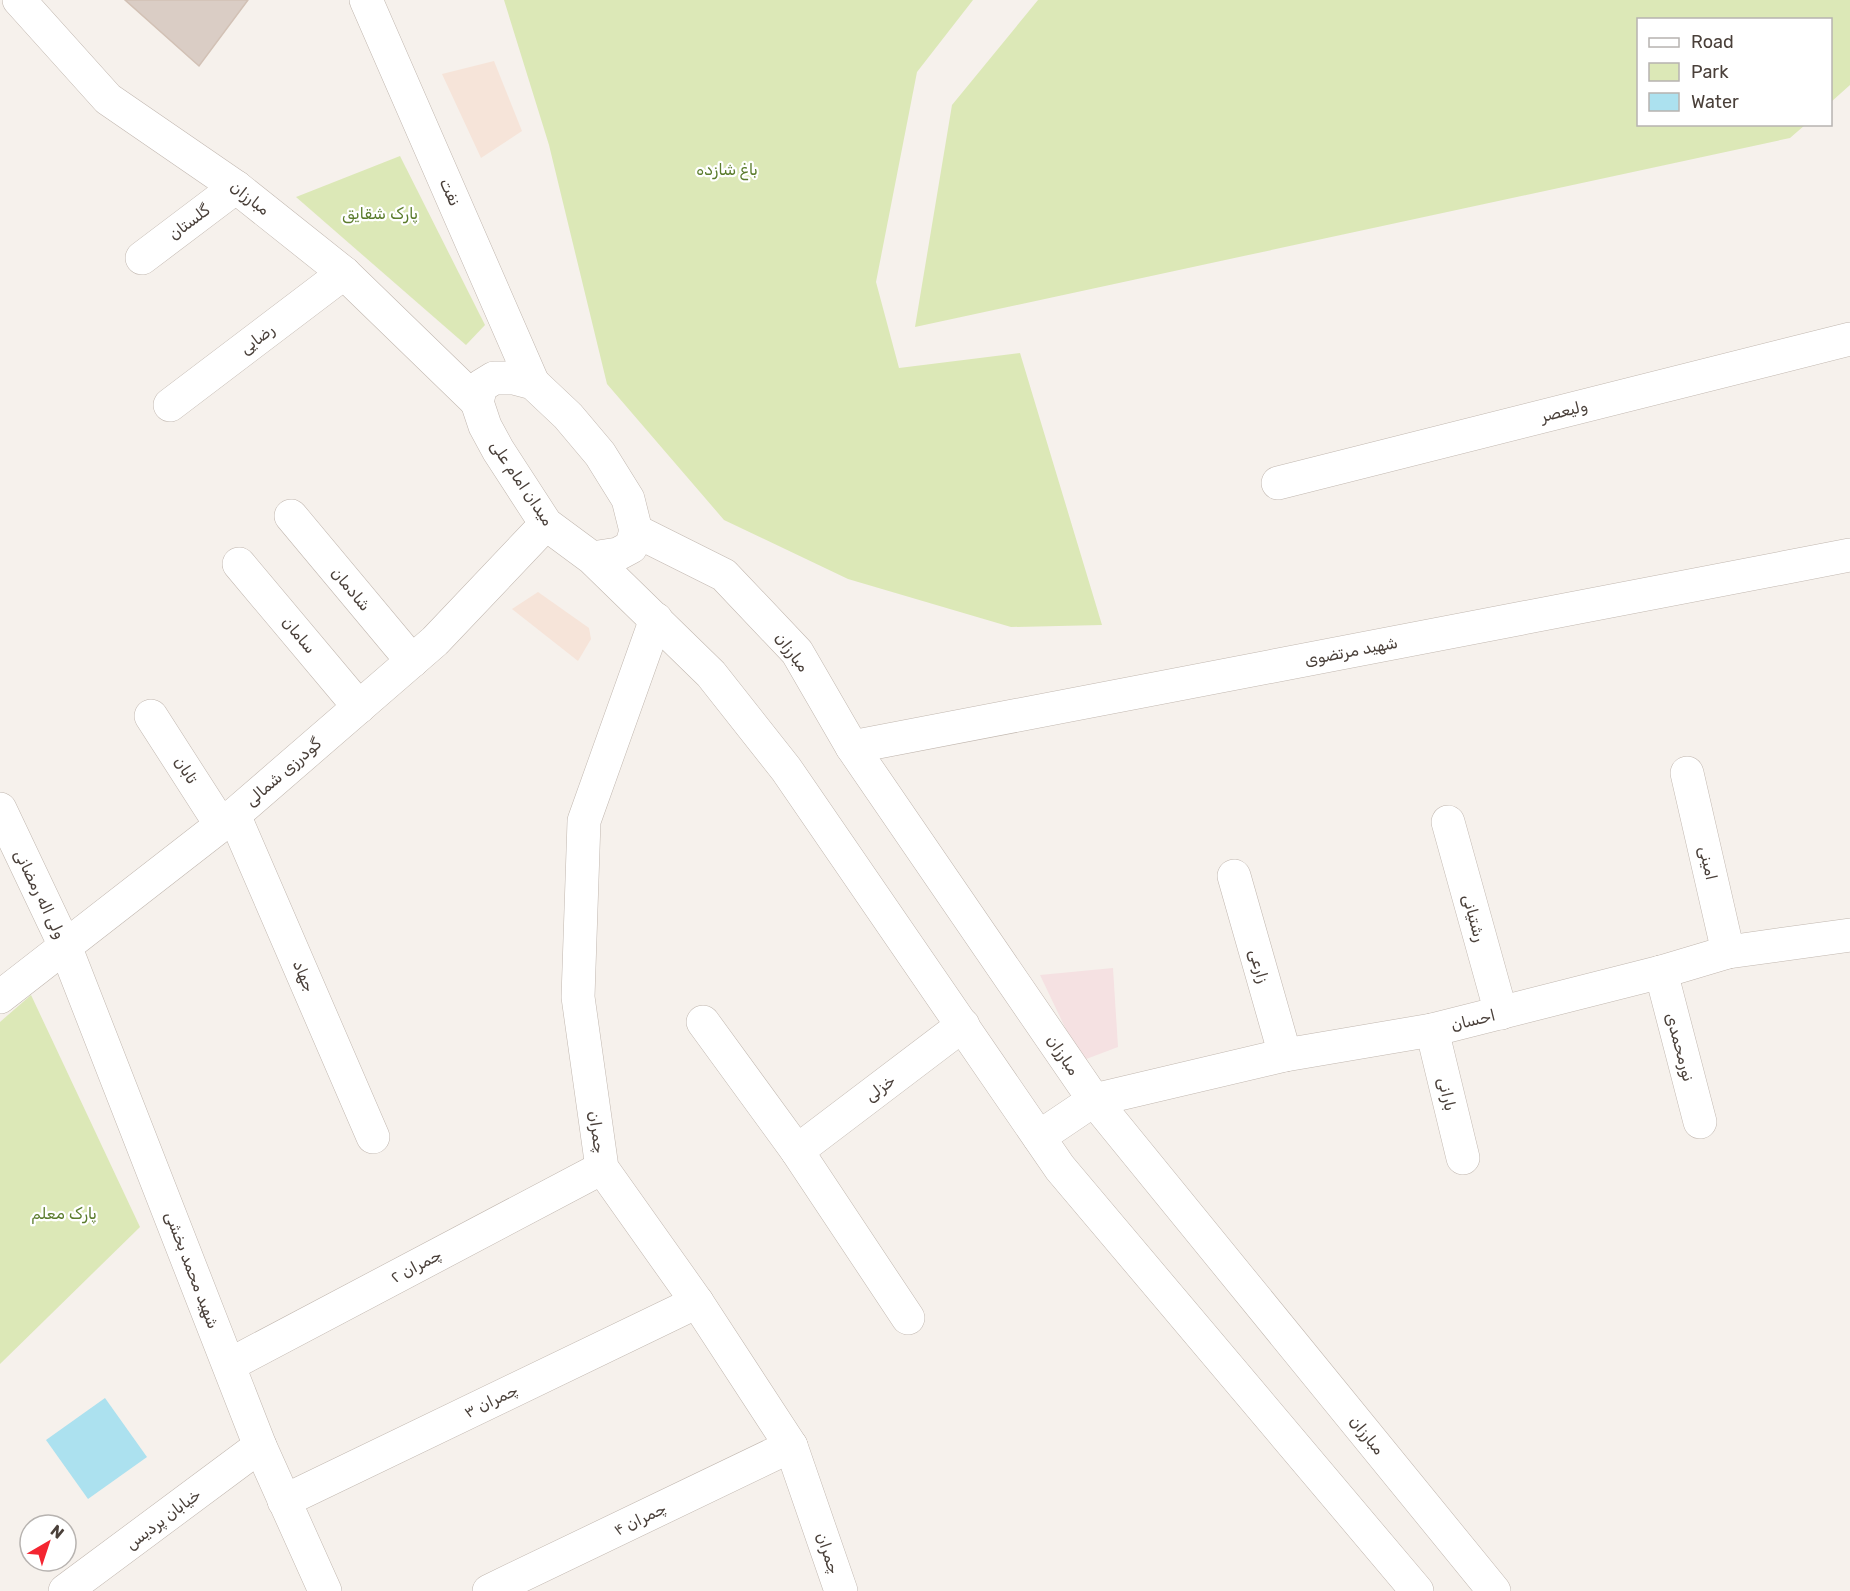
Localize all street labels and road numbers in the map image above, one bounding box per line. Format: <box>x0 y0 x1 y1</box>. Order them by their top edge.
street label: نفت <box>436 175 464 209</box>
street label: مبارزان <box>226 177 274 220</box>
street label: گلستان <box>165 200 214 244</box>
street label: رضایی <box>236 320 279 359</box>
street label: ولیعصر <box>1538 396 1590 427</box>
street label: میدان امام علی <box>486 437 558 530</box>
street label: شادمان <box>327 563 375 615</box>
street label: سامان <box>278 613 320 657</box>
street label: مبارزان <box>770 628 813 676</box>
street label: شهید مرتضوی <box>1303 633 1399 670</box>
street label: گودرزی شمالی <box>241 733 326 811</box>
street label: تابان <box>170 753 202 787</box>
street label: امینی <box>1695 844 1721 882</box>
street label: ولی اله رمضانی <box>9 846 70 942</box>
street label: رشتیانی <box>1458 892 1489 944</box>
street label: زارعی <box>1244 947 1273 985</box>
street label: جهاد <box>288 957 319 995</box>
street label: احسان <box>1449 1005 1497 1035</box>
street label: نورمحمدی <box>1661 1011 1698 1084</box>
street label: مبارزان <box>1042 1031 1083 1079</box>
street label: خزلی <box>861 1070 900 1106</box>
street label: بارانی <box>1433 1075 1460 1113</box>
street label: چمران <box>584 1110 609 1155</box>
street label: شهید محمد بخشی <box>160 1209 223 1332</box>
street label: چمران ۲ <box>388 1245 445 1288</box>
street label: چمران ۳ <box>461 1380 521 1423</box>
street label: مبارزان <box>1345 1412 1388 1459</box>
street label: خیابان پردیس <box>122 1485 205 1554</box>
street label: چمران ۴ <box>611 1498 670 1541</box>
street label: چمران <box>811 1530 844 1577</box>

